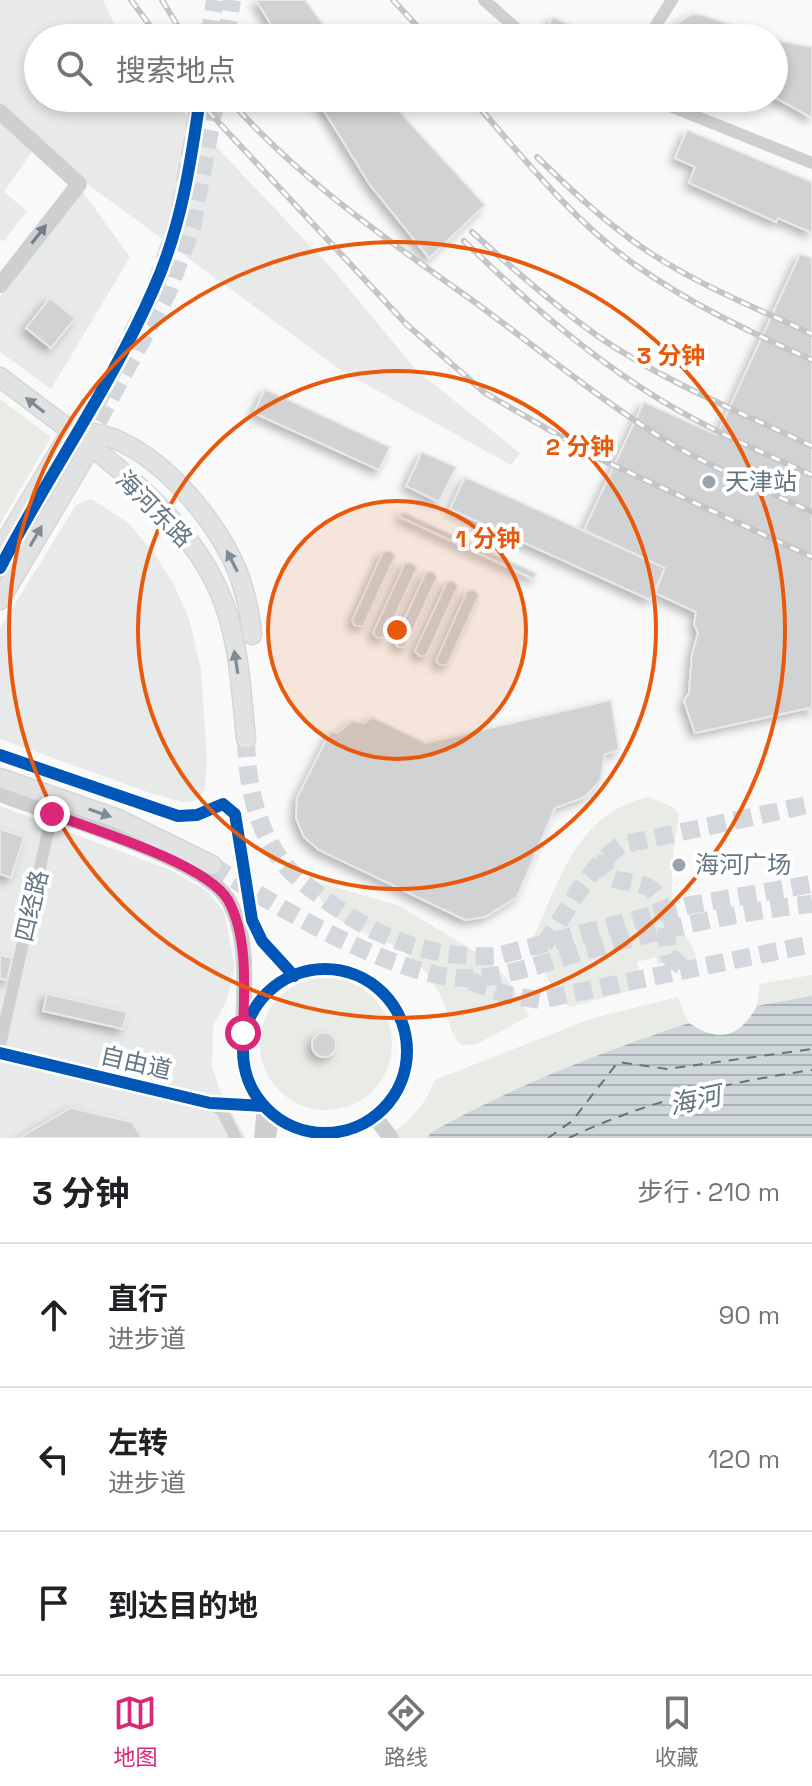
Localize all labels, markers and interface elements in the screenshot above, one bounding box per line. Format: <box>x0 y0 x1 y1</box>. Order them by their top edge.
search box <box>24 24 788 112</box>
icon: search <box>52 46 96 90</box>
text: 搜索地点 <box>116 51 236 90</box>
one-way arrow <box>31 224 47 245</box>
text: 3 分钟 <box>637 340 705 371</box>
one-way arrow <box>25 397 45 414</box>
text: 2 分钟 <box>546 431 614 462</box>
street label: 海河东路 <box>109 464 199 554</box>
place label: 天津站 <box>725 466 797 497</box>
marker: 天津站 <box>700 473 718 491</box>
text: 1 分钟 <box>456 523 520 554</box>
one-way arrow <box>29 524 43 547</box>
one-way arrow <box>225 549 239 572</box>
centre of rings <box>383 616 411 644</box>
one-way arrow <box>230 649 242 674</box>
route end <box>34 796 70 832</box>
one-way arrow <box>88 807 112 820</box>
place label: 海河广场 <box>695 849 791 880</box>
marker: 海河广场 <box>670 856 688 874</box>
street label: 四经路 <box>8 867 55 944</box>
route start <box>225 1015 261 1051</box>
street label: 自由道 <box>98 1039 175 1086</box>
water label: 海河 <box>666 1077 729 1122</box>
text: 3 分钟 <box>32 1172 129 1215</box>
text: 步行 · 210 m <box>638 1175 780 1209</box>
text: 直行 <box>108 1279 168 1318</box>
icon: ahead <box>32 1293 76 1337</box>
text: 90 m <box>718 1298 780 1332</box>
text: 进步道 <box>108 1322 186 1356</box>
text: 左转 <box>108 1423 168 1462</box>
icon: left <box>32 1437 76 1481</box>
text: 120 m <box>708 1442 780 1476</box>
text: 进步道 <box>108 1466 186 1500</box>
icon: arrive <box>32 1581 76 1625</box>
text: 到达目的地 <box>108 1586 258 1625</box>
tab: 地图 <box>113 1691 157 1771</box>
tab: 路线 <box>384 1691 428 1771</box>
tab: 收藏 <box>655 1691 699 1771</box>

